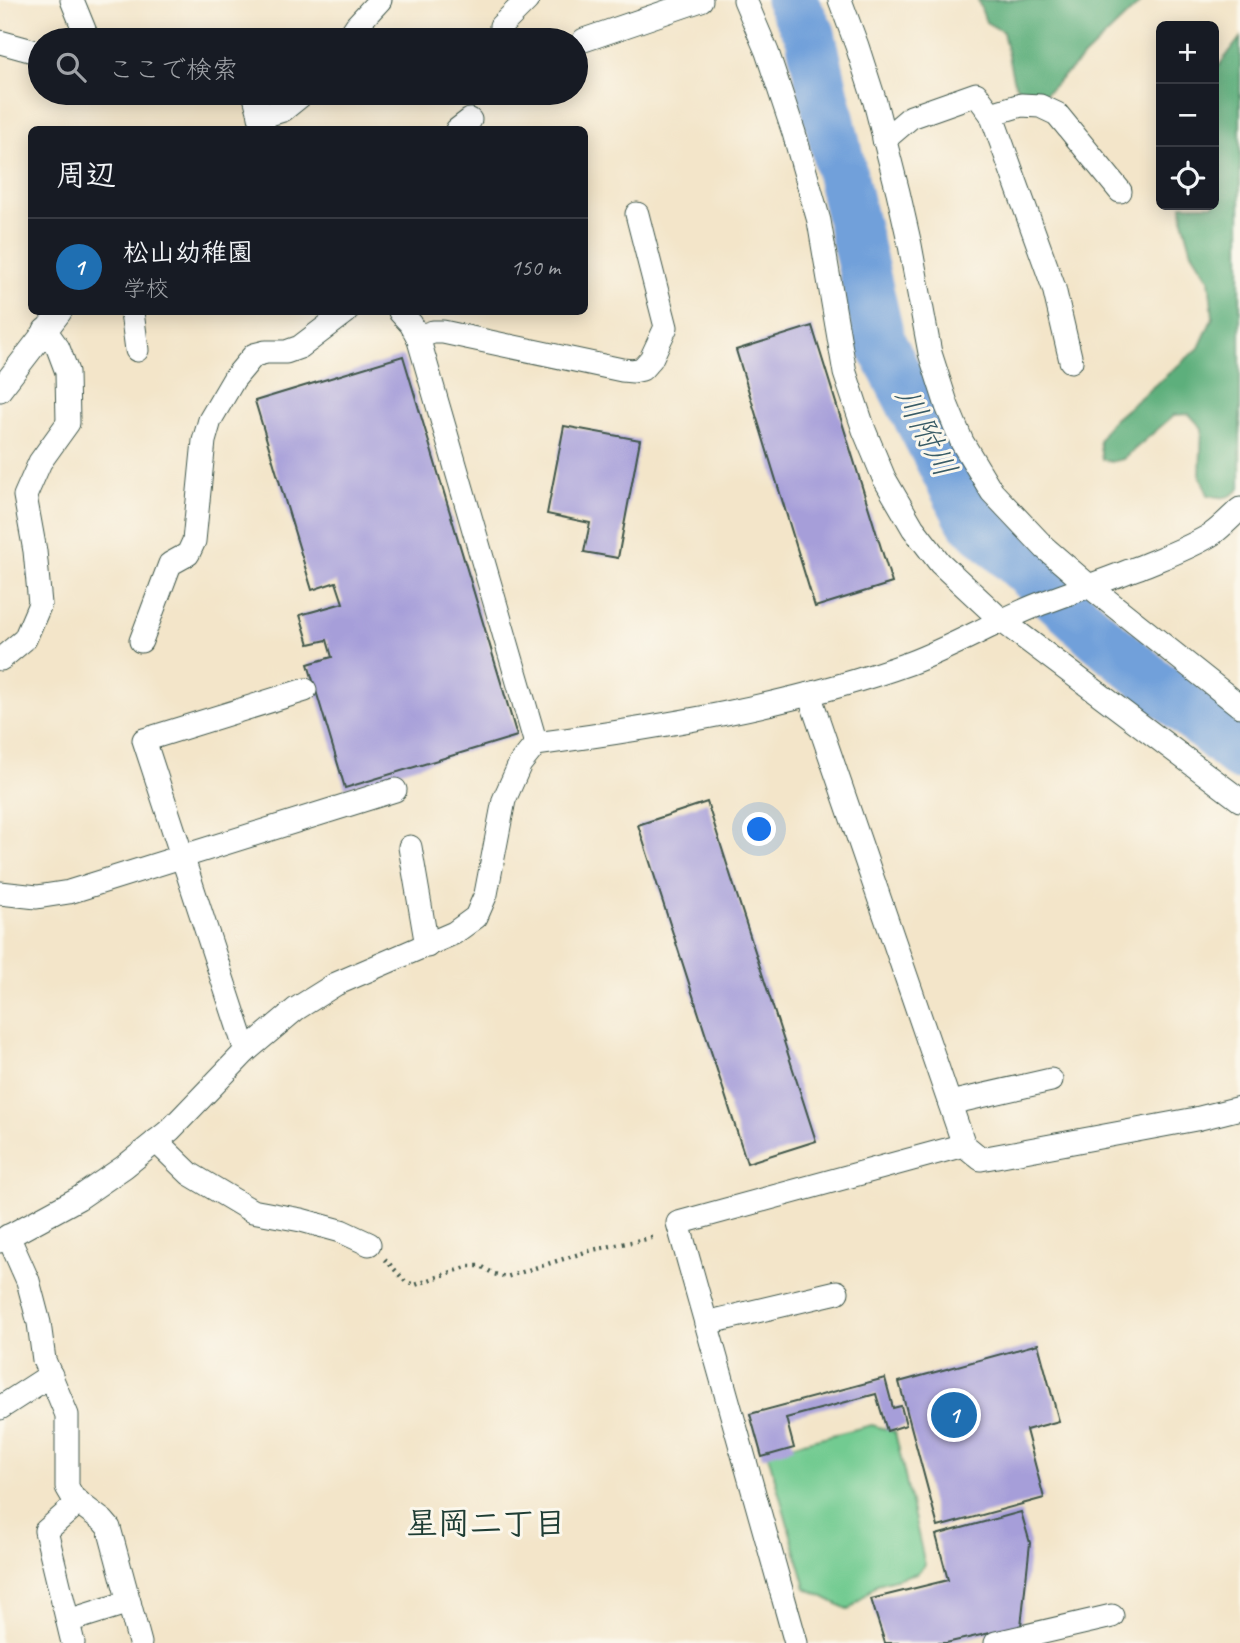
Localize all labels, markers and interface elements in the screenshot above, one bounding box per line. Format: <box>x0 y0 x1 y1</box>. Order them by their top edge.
map controls <box>1156 21 1219 210</box>
button: + <box>1156 21 1219 84</box>
search box <box>28 28 588 105</box>
icon: search <box>52 48 90 86</box>
text: ここで検索 <box>108 53 238 86</box>
button: − <box>1156 84 1219 147</box>
button: locate <box>1156 147 1219 210</box>
text: 周辺 <box>56 156 116 194</box>
text: 松山幼稚園 <box>123 236 253 269</box>
text: 1 <box>74 253 84 282</box>
text: 150 m <box>511 253 560 282</box>
text: 学校 <box>123 274 169 303</box>
water label: 川附川 <box>886 380 966 484</box>
your location <box>742 812 776 846</box>
pin: 1 <box>931 1389 977 1441</box>
district label: 星岡二丁目 <box>406 1503 566 1544</box>

